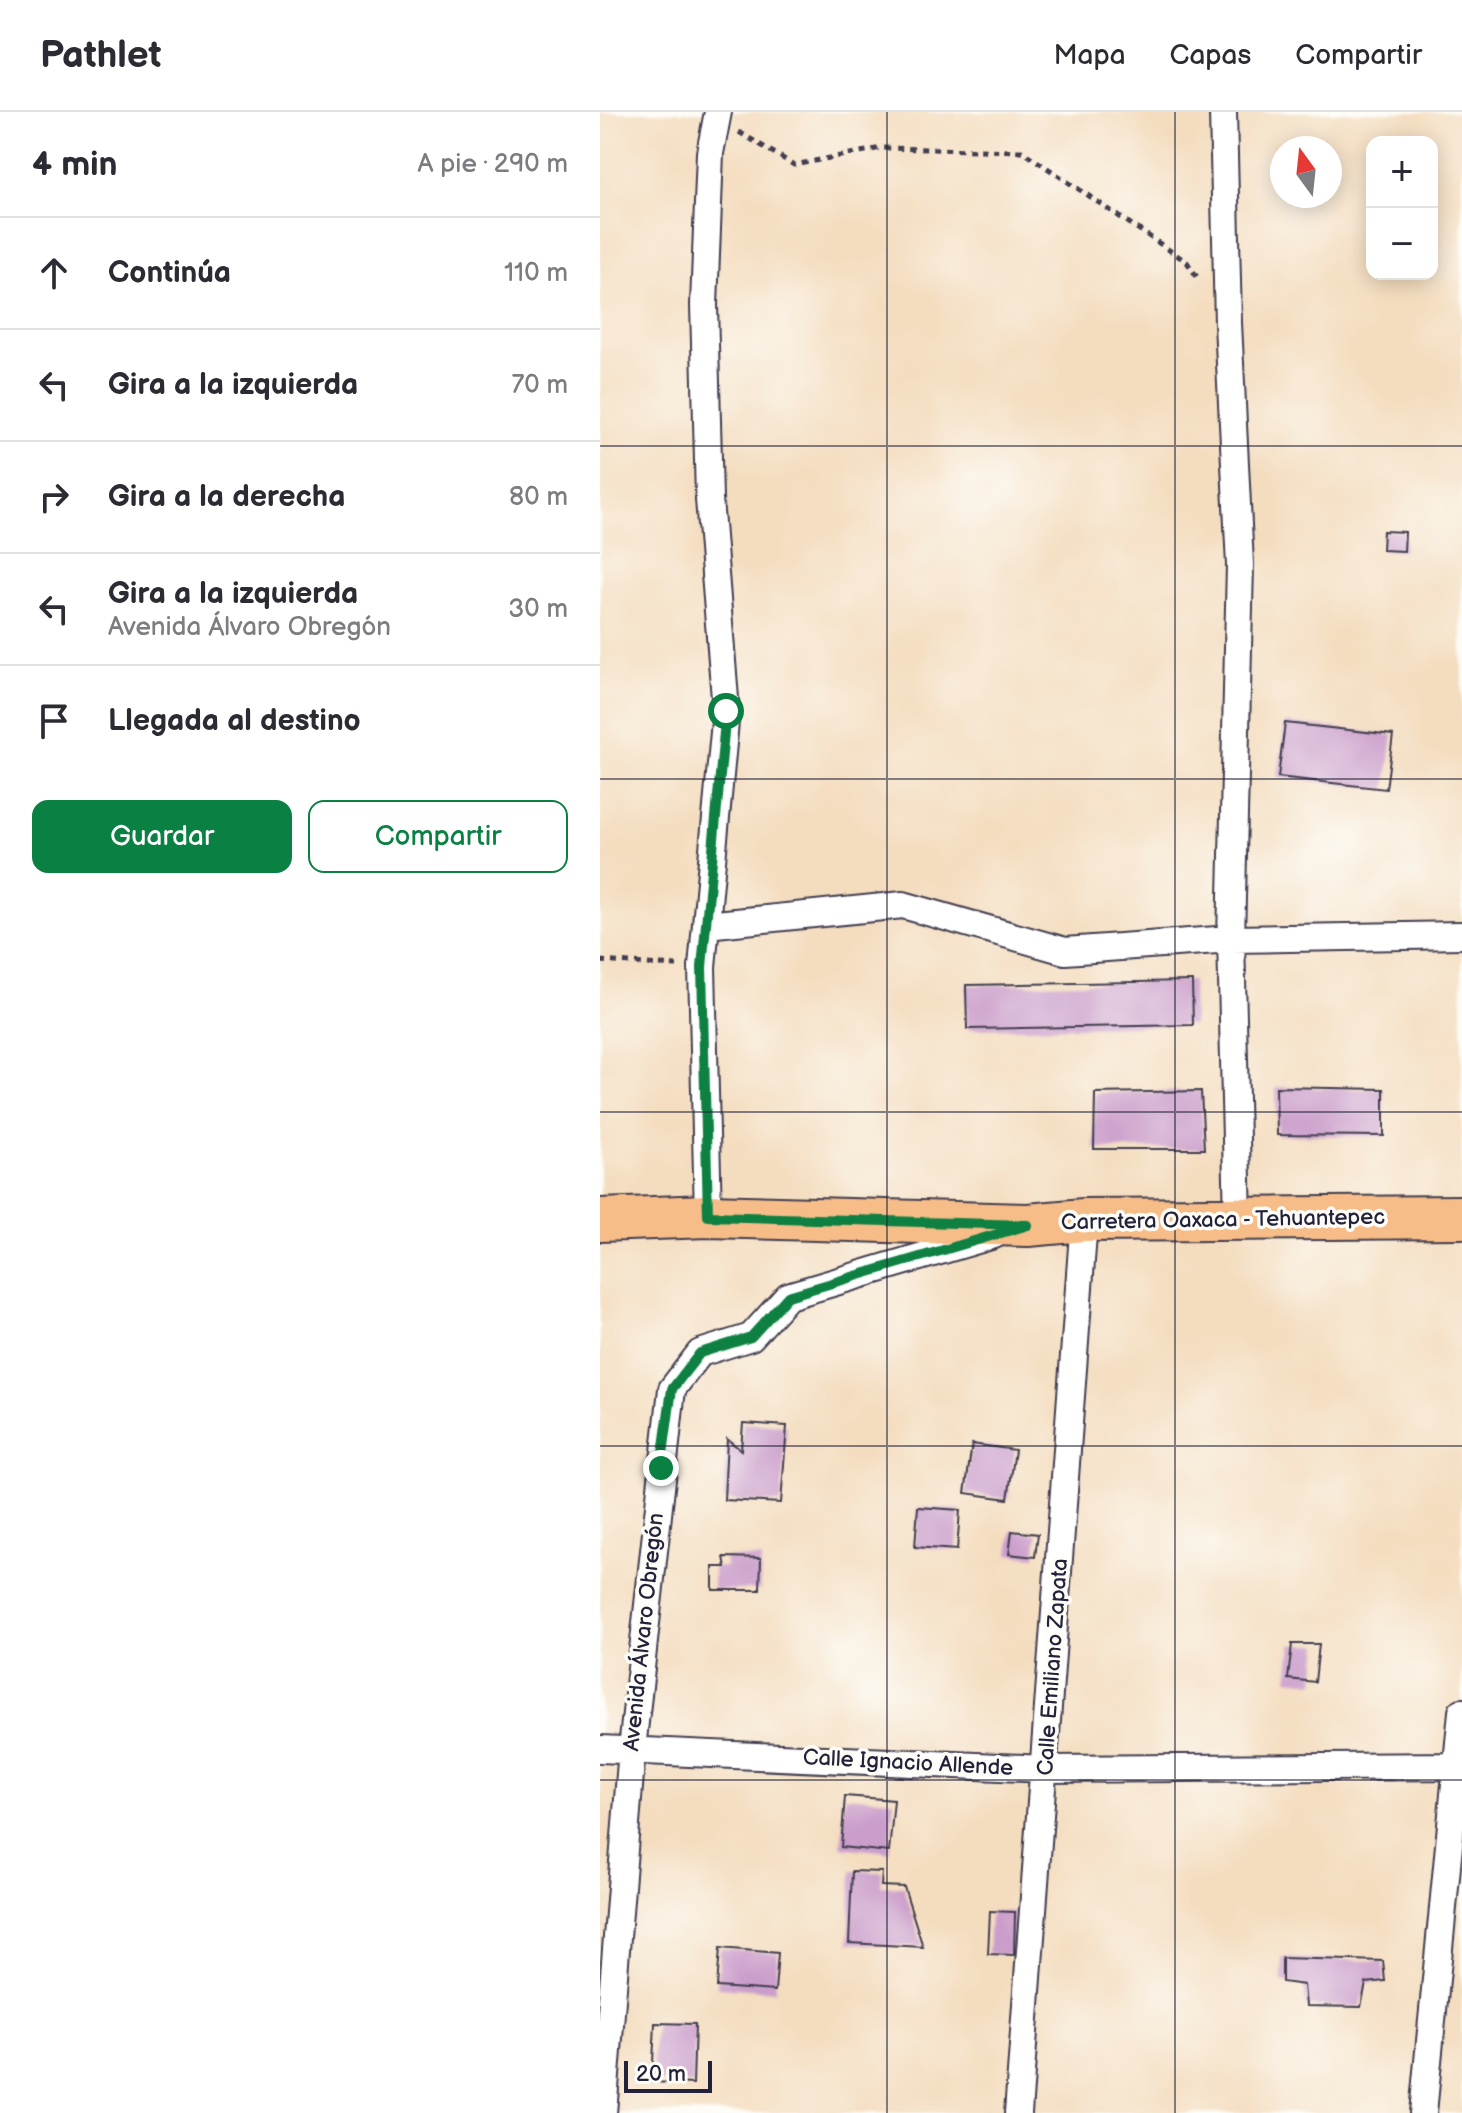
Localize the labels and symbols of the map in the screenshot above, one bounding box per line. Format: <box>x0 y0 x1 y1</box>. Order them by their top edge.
north arrow <box>1270 136 1342 208</box>
route start <box>708 693 744 729</box>
street label: Carretera Oaxaca - Tehuantepec <box>1061 1204 1385 1236</box>
route end <box>643 1450 679 1486</box>
street label: Avenida Álvaro Obregón <box>617 1511 670 1752</box>
street label: Calle Emiliano Zapata <box>1032 1558 1074 1776</box>
street label: Calle Ignacio Allende <box>802 1744 1014 1782</box>
scale bar <box>624 2057 712 2093</box>

